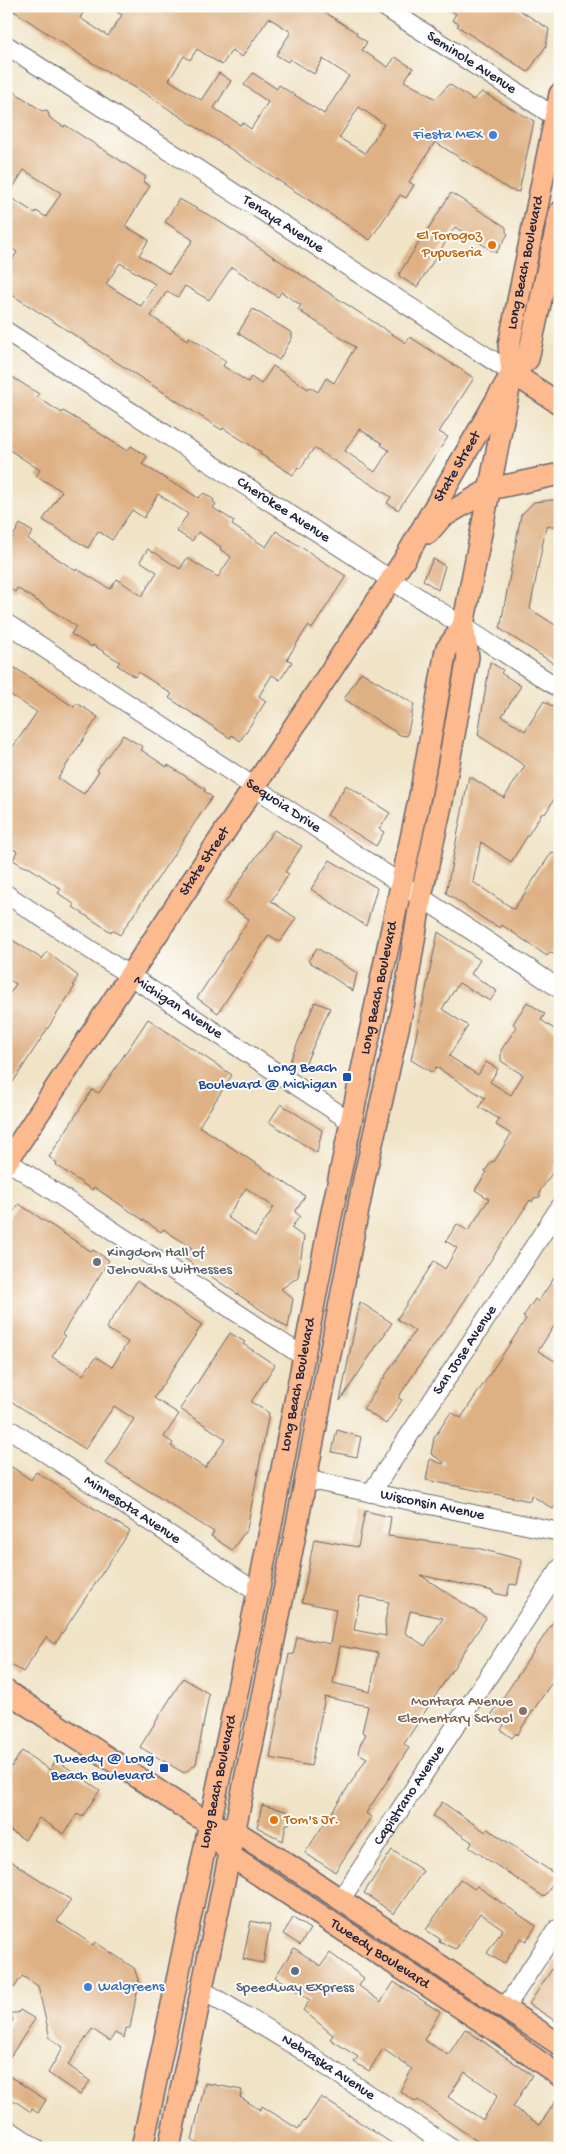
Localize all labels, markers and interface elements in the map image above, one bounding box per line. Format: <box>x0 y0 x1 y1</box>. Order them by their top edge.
street label: Seminole Avenue <box>423 27 520 99</box>
place label: Fiesta MEX <box>412 126 484 144</box>
marker: Fiesta MEX <box>487 129 499 141</box>
street label: Tenaya Avenue <box>238 191 327 258</box>
street label: Long Beach Boulevard <box>503 193 548 331</box>
place label: El Torogoz Pupuseria <box>416 227 483 262</box>
marker: El Torogoz Pupuseria <box>486 239 498 251</box>
street label: State Street <box>430 427 486 506</box>
street label: Cherokee Avenue <box>233 473 334 547</box>
street label: Sequoia Drive <box>242 775 324 837</box>
street label: State Street <box>176 822 235 900</box>
street label: Long Beach Boulevard <box>356 919 402 1056</box>
street label: Michigan Avenue <box>130 972 226 1043</box>
place label: Long Beach Boulevard @ Michigan <box>197 1059 337 1094</box>
marker: Long Beach Boulevard @ Michigan <box>341 1071 353 1083</box>
place label: Kingdom Hall of Jehovahs Witnesses <box>107 1244 232 1279</box>
marker: Kingdom Hall of Jehovahs Witnesses <box>91 1256 103 1268</box>
street label: San Jose Avenue <box>429 1302 502 1399</box>
street label: Long Beach Boulevard <box>277 1315 320 1453</box>
street label: Minnesota Avenue <box>80 1472 184 1549</box>
street label: Wisconsin Avenue <box>378 1486 486 1525</box>
place label: Montara Avenue Elementary School <box>397 1693 513 1728</box>
marker: Montara Avenue Elementary School <box>517 1705 529 1717</box>
street label: Long Beach Boulevard <box>196 1712 241 1850</box>
street label: Capistrano Avenue <box>370 1742 449 1849</box>
place label: Tweedy @ Long Beach Boulevard <box>50 1750 155 1785</box>
marker: Tweedy @ Long Beach Boulevard <box>158 1762 170 1774</box>
place label: Tom's Jr. <box>283 1811 339 1829</box>
marker: Tom's Jr. <box>268 1814 280 1826</box>
street label: Tweedy Boulevard <box>326 1914 434 1994</box>
marker: Speedway Express <box>289 1965 301 1977</box>
place label: Walgreens <box>98 1978 165 1996</box>
place label: Speedway Express <box>236 1979 355 1997</box>
marker: Walgreens <box>82 1981 94 1993</box>
street label: Nebraska Avenue <box>278 2031 379 2105</box>

